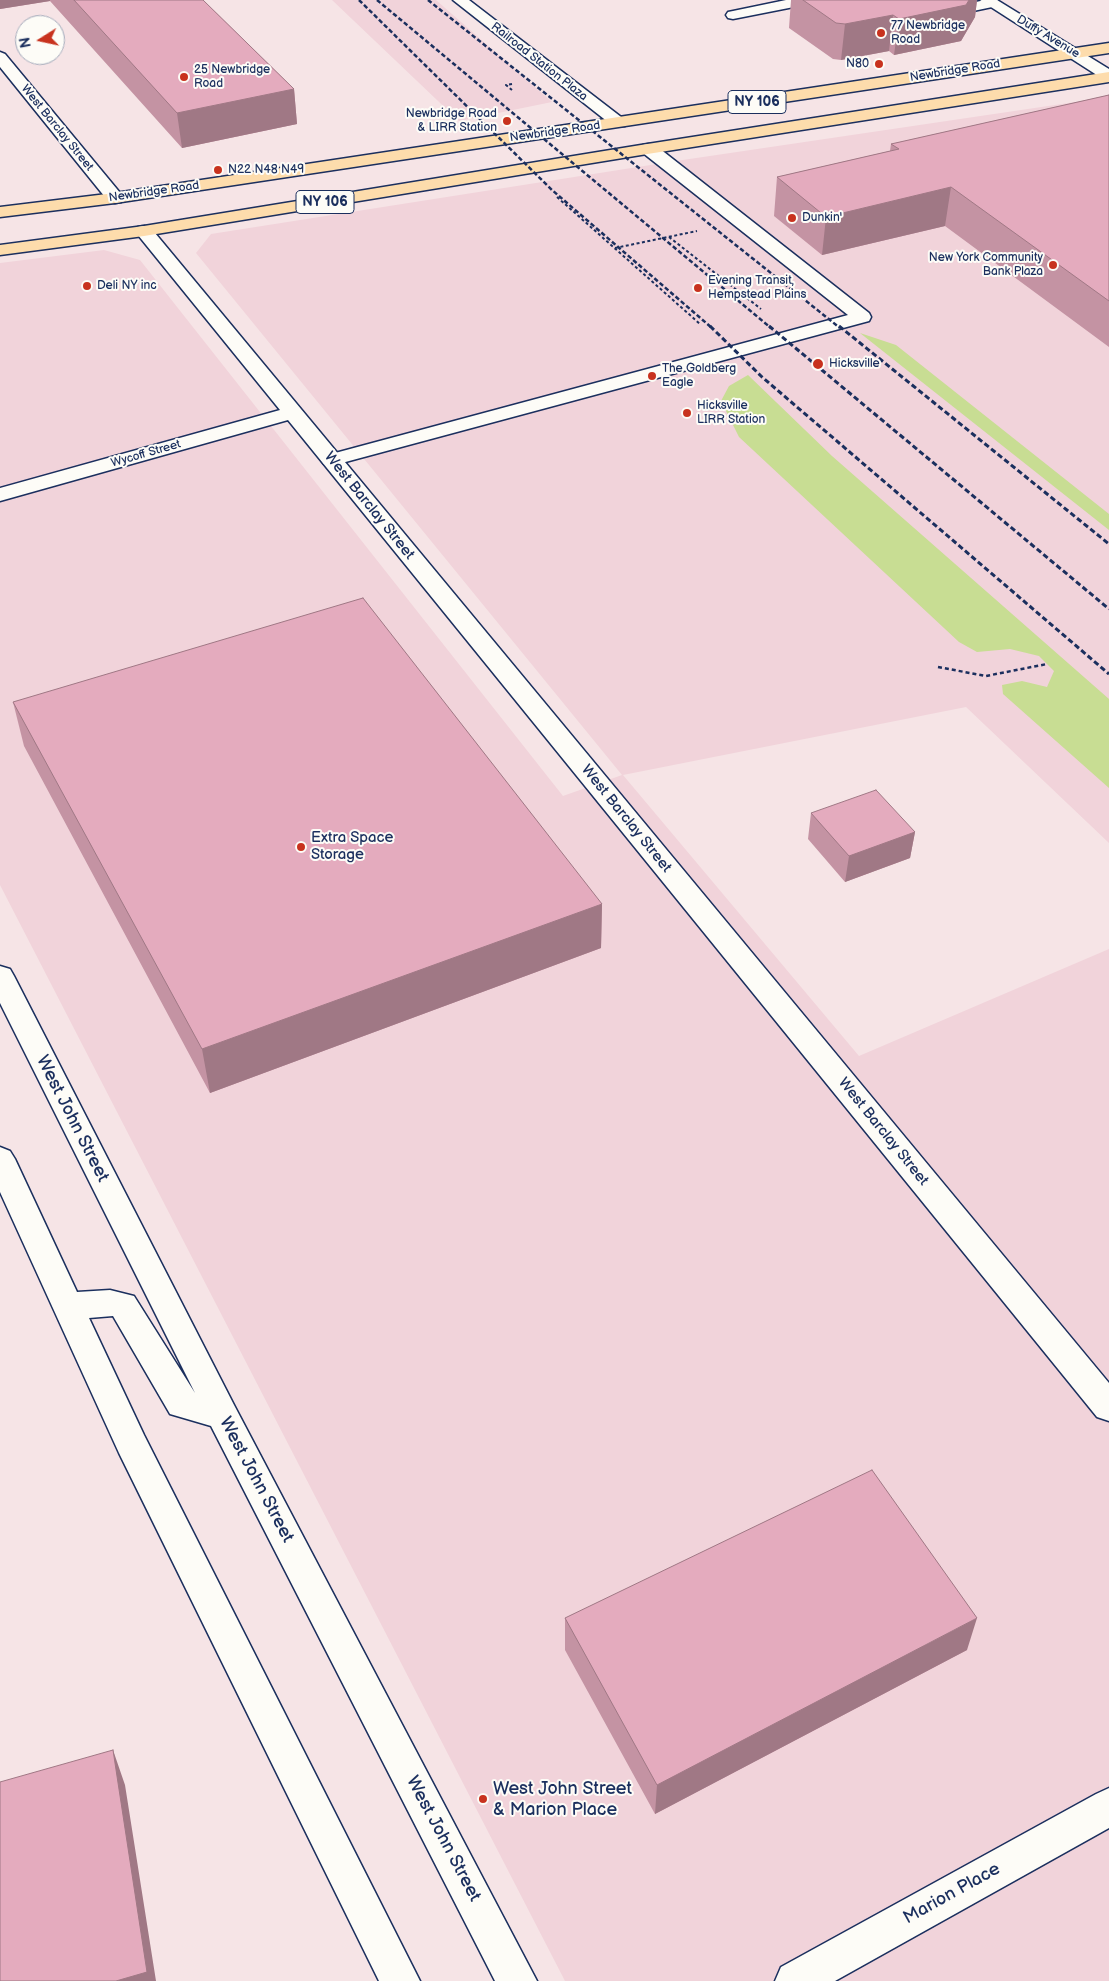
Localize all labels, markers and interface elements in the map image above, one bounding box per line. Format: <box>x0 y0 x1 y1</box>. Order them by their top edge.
street label: Duffy Avenue <box>1014 13 1082 61</box>
north arrow <box>15 15 65 65</box>
place label: 77 Newbridge Road <box>891 19 965 47</box>
street label: Railroad Station Plaza <box>488 20 590 104</box>
marker: 77 Newbridge Road <box>875 27 887 39</box>
text: N <box>16 36 35 49</box>
place label: N80 <box>846 57 869 71</box>
street label: Newbridge Road <box>909 57 1001 85</box>
marker: N80 <box>873 58 885 70</box>
place label: 25 Newbridge Road <box>194 63 270 91</box>
marker: 25 Newbridge Road <box>178 71 190 83</box>
street label: West Barclay Street <box>18 82 96 174</box>
road number: NY 106 <box>728 90 786 114</box>
place label: Newbridge Road & LIRR Station <box>406 107 497 135</box>
marker: Newbridge Road & LIRR Station <box>501 115 513 127</box>
street label: Newbridge Road <box>509 119 601 145</box>
place label: N22 N48 N49 <box>228 163 304 177</box>
marker: N22 N48 N49 <box>212 164 224 176</box>
street label: Newbridge Road <box>108 179 200 205</box>
road number: NY 106 <box>296 190 354 213</box>
place label: Dunkin' <box>802 211 842 225</box>
marker: Dunkin' <box>786 212 798 224</box>
place label: New York Community Bank Plaza <box>929 251 1043 279</box>
marker: New York Community Bank Plaza <box>1047 259 1059 271</box>
place label: Evening Transit, Hempstead Plains <box>708 274 807 302</box>
place label: Deli NY inc <box>97 279 157 293</box>
marker: Deli NY inc <box>81 280 93 292</box>
marker: Evening Transit, Hempstead Plains <box>692 282 704 294</box>
marker: Hicksville <box>811 357 825 371</box>
place label: Hicksville <box>829 357 880 371</box>
place label: The Goldberg Eagle <box>662 362 736 390</box>
marker: The Goldberg Eagle <box>646 370 658 382</box>
place label: Hicksville LIRR Station <box>697 399 765 427</box>
marker: Hicksville LIRR Station <box>681 407 693 419</box>
street label: Wycoff Street <box>110 437 182 471</box>
street label: West Barclay Street <box>320 448 418 564</box>
street label: West Barclay Street <box>577 761 675 877</box>
place label: Extra Space Storage <box>311 829 393 864</box>
marker: Extra Space Storage <box>295 841 307 853</box>
street label: West John Street <box>31 1052 113 1186</box>
street label: West Barclay Street <box>834 1074 932 1190</box>
street label: West John Street <box>214 1414 298 1546</box>
street label: West John Street <box>401 1773 485 1905</box>
place label: West John Street & Marion Place <box>493 1778 632 1820</box>
marker: West John Street & Marion Place <box>477 1793 489 1805</box>
street label: Marion Place <box>900 1859 1004 1929</box>

